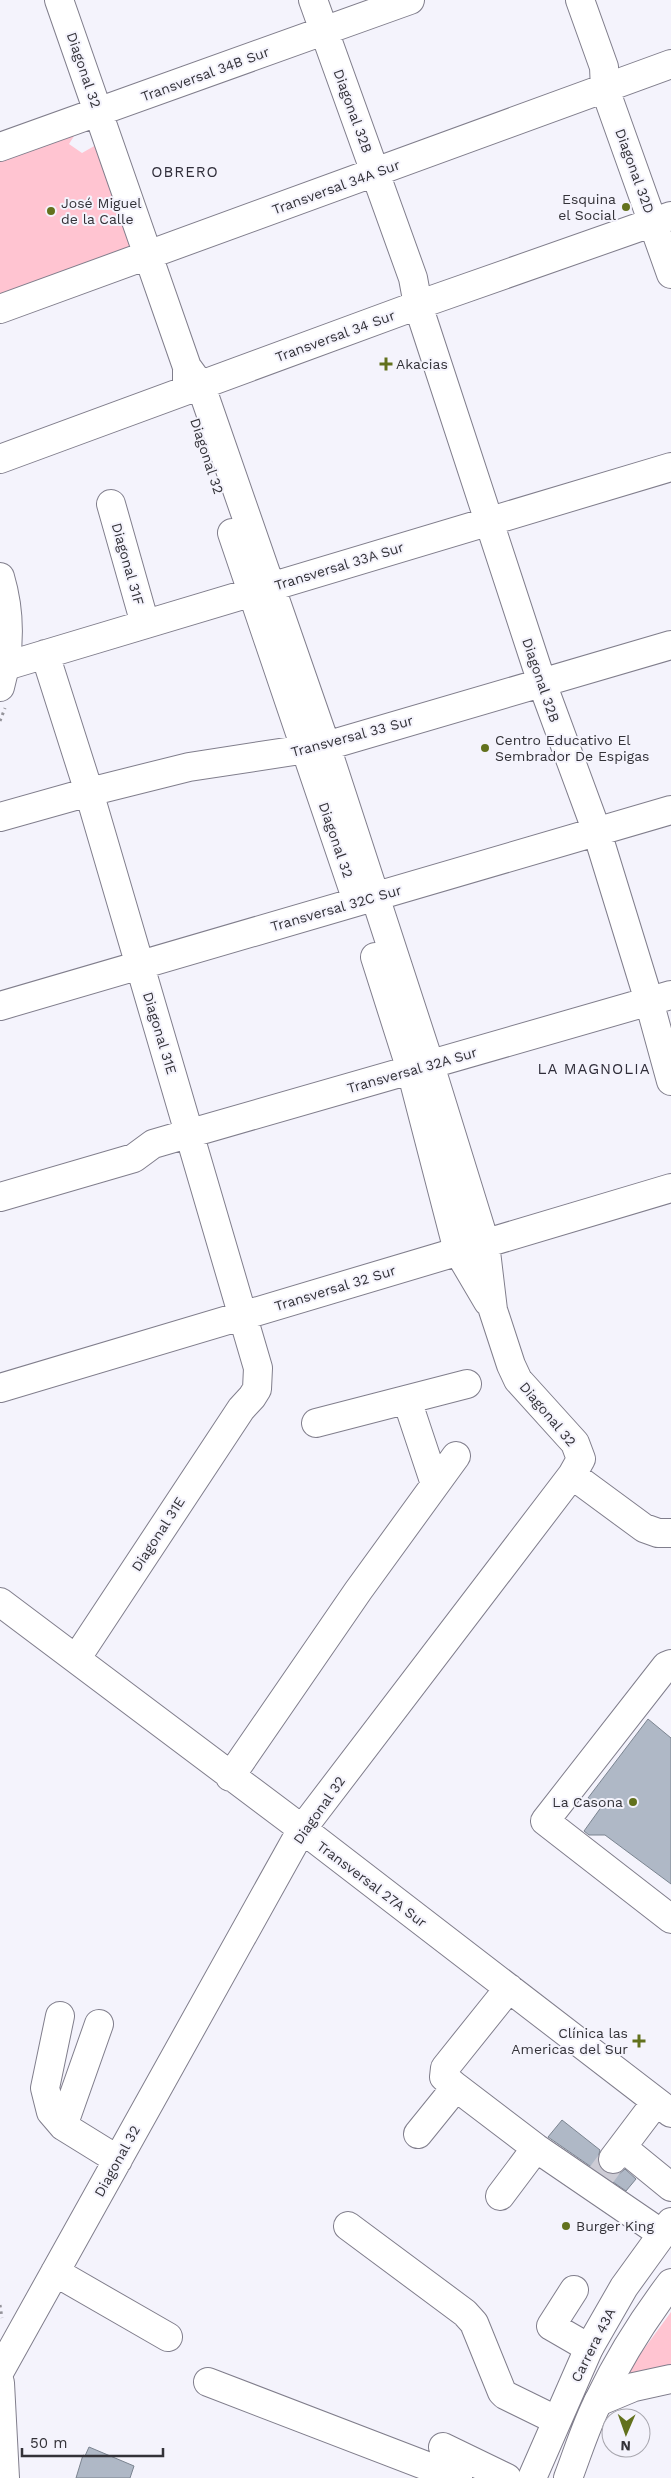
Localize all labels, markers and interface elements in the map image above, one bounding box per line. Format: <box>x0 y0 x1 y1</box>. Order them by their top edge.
street label: Diagonal 32 <box>64 30 104 110</box>
street label: Transversal 34B Sur <box>139 43 272 105</box>
street label: Diagonal 32B <box>330 67 376 155</box>
street label: Diagonal 32D <box>612 126 658 216</box>
street label: Transversal 34A Sur <box>270 156 402 218</box>
district label: OBRERO <box>151 163 219 181</box>
place label: Esquina el Social <box>558 191 617 223</box>
place label: José Miguel de la Calle <box>61 195 142 227</box>
marker: Esquina el Social <box>620 201 632 213</box>
marker: José Miguel de la Calle <box>45 205 57 217</box>
street label: Transversal 34 Sur <box>273 307 397 365</box>
place label: Akacias <box>396 356 448 372</box>
marker: Akacias <box>380 358 392 370</box>
street label: Diagonal 32 <box>187 416 227 496</box>
street label: Diagonal 31F <box>109 521 147 607</box>
street label: Transversal 33A Sur <box>272 539 406 593</box>
street label: Diagonal 32B <box>519 636 563 724</box>
street label: Transversal 33 Sur <box>289 712 415 760</box>
place label: Centro Educativo El Sembrador De Espigas <box>495 732 649 764</box>
marker: Centro Educativo El Sembrador De Espigas <box>479 742 491 754</box>
street label: Diagonal 32 <box>316 800 356 880</box>
street label: Transversal 32C Sur <box>269 882 404 934</box>
street label: Diagonal 31E <box>140 990 180 1076</box>
street label: Transversal 32A Sur <box>345 1044 479 1096</box>
district label: LA MAGNOLIA <box>537 1060 651 1078</box>
street label: Transversal 32 Sur <box>273 1262 398 1314</box>
street label: Diagonal 32 <box>516 1379 580 1449</box>
street label: Diagonal 31E <box>128 1494 188 1574</box>
street label: Diagonal 32 <box>290 1773 348 1847</box>
place label: La Casona <box>552 1794 623 1810</box>
marker: La Casona <box>627 1796 639 1808</box>
street label: Transversal 27A Sur <box>314 1838 430 1931</box>
place label: Clínica las Americas del Sur <box>511 2025 628 2057</box>
marker: Clínica las Americas del Sur <box>632 2034 646 2048</box>
street label: Diagonal 32 <box>91 2123 143 2199</box>
place label: Burger King <box>576 2218 654 2234</box>
marker: Burger King <box>560 2220 572 2232</box>
street label: Carrera 43A <box>568 2305 618 2385</box>
north arrow <box>601 2408 651 2458</box>
scale bar <box>22 2426 164 2458</box>
text: 50 m <box>30 2434 67 2452</box>
text: N <box>620 2438 631 2454</box>

